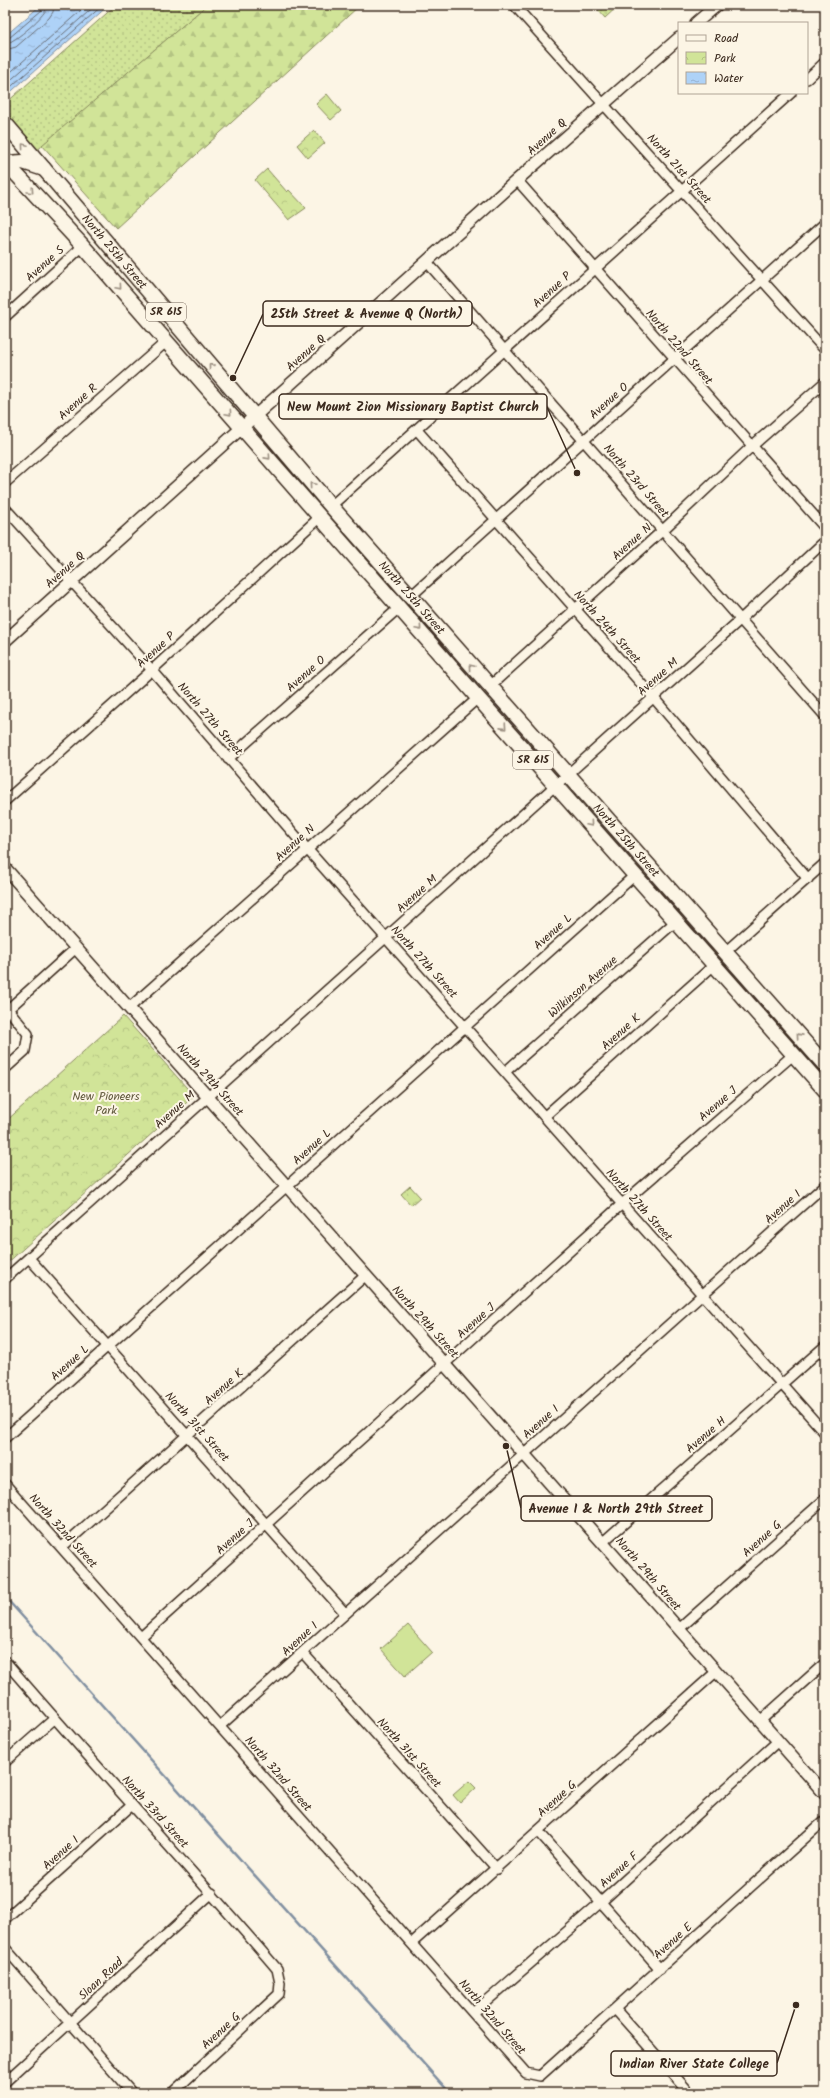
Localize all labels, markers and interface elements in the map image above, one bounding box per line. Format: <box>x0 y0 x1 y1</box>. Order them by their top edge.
legend <box>678 22 808 94</box>
text: Road <box>714 29 739 48</box>
text: Park <box>714 49 736 68</box>
text: Water <box>714 69 744 88</box>
street label: Avenue Q <box>523 114 571 160</box>
street label: North 21st Street <box>642 130 716 209</box>
one-way arrow <box>22 144 29 151</box>
one-way arrow <box>27 186 34 193</box>
street label: North 25th Street <box>77 210 152 294</box>
street label: Avenue S <box>21 241 69 287</box>
street label: Avenue P <box>528 267 576 313</box>
one-way arrow <box>114 282 121 289</box>
callout: 25th Street & Avenue Q (North) <box>263 301 472 326</box>
road number: SR 615 <box>146 303 186 321</box>
text: 25th Street & Avenue Q (North) <box>271 304 463 325</box>
street label: North 22nd Street <box>641 305 718 389</box>
street label: Avenue Q <box>282 330 330 376</box>
one-way arrow <box>209 363 216 371</box>
street label: Avenue O <box>585 378 633 424</box>
street label: Avenue R <box>54 379 102 425</box>
callout: New Mount Zion Missionary Baptist Church <box>279 394 547 419</box>
text: New Mount Zion Missionary Baptist Church <box>287 397 539 418</box>
one-way arrow <box>224 408 231 415</box>
street label: North 23rd Street <box>599 440 674 522</box>
one-way arrow <box>264 452 271 460</box>
one-way arrow <box>309 482 316 489</box>
street label: Avenue N <box>608 519 656 565</box>
street label: Avenue Q <box>41 547 89 593</box>
street label: North 25th Street <box>374 556 450 639</box>
street label: North 24th Street <box>569 586 646 668</box>
one-way arrow <box>414 624 421 631</box>
street label: Avenue P <box>132 627 180 673</box>
street label: Avenue O <box>282 651 330 697</box>
street label: Avenue M <box>633 653 683 701</box>
one-way arrow <box>469 664 476 671</box>
street label: North 27th Street <box>173 678 248 760</box>
one-way arrow <box>499 722 506 729</box>
road number: SR 615 <box>513 751 553 769</box>
street label: North 25th Street <box>588 799 665 882</box>
one-way arrow <box>585 819 593 827</box>
street label: Avenue N <box>271 820 319 866</box>
street label: Avenue M <box>392 870 442 918</box>
street label: Avenue L <box>529 909 577 955</box>
street label: North 27th Street <box>386 921 462 1003</box>
street label: Wilkinson Avenue <box>544 951 623 1023</box>
street label: Avenue K <box>597 1009 646 1055</box>
one-way arrow <box>796 1033 804 1041</box>
street label: North 29th Street <box>172 1039 248 1121</box>
street label: Avenue J <box>694 1082 742 1126</box>
street label: Avenue M <box>150 1086 200 1134</box>
park label: New Pioneers Park <box>72 1087 140 1120</box>
street label: Avenue L <box>288 1124 336 1170</box>
street label: North 27th Street <box>601 1164 677 1246</box>
street label: Avenue I <box>760 1185 806 1229</box>
street label: North 29th Street <box>387 1281 463 1363</box>
street label: Avenue J <box>453 1298 500 1343</box>
street label: Avenue L <box>46 1340 94 1386</box>
street label: Avenue K <box>200 1364 249 1410</box>
street label: North 31st Street <box>160 1388 234 1467</box>
street label: Avenue I <box>518 1400 564 1444</box>
street label: Avenue H <box>682 1412 730 1458</box>
street label: North 32nd Street <box>24 1489 102 1573</box>
callout: Avenue I & North 29th Street <box>521 1496 712 1521</box>
text: Avenue I & North 29th Street <box>529 1499 704 1520</box>
street label: Avenue J <box>212 1514 259 1559</box>
street label: Avenue G <box>738 1516 786 1562</box>
street label: North 29th Street <box>610 1533 686 1615</box>
street label: Avenue I <box>277 1617 323 1661</box>
street label: North 31st Street <box>372 1714 446 1793</box>
street label: North 32nd Street <box>240 1732 317 1816</box>
street label: North 33rd Street <box>117 1771 193 1853</box>
street label: Avenue G <box>533 1776 581 1822</box>
street label: Avenue I <box>38 1831 84 1875</box>
street label: Avenue F <box>595 1846 644 1893</box>
street label: Avenue E <box>649 1918 698 1964</box>
street label: Sloan Road <box>74 1952 129 2005</box>
street label: North 32nd Street <box>454 1975 531 2059</box>
street label: Avenue G <box>197 2008 245 2054</box>
callout: Indian River State College <box>611 2051 777 2076</box>
text: Indian River State College <box>619 2054 770 2075</box>

